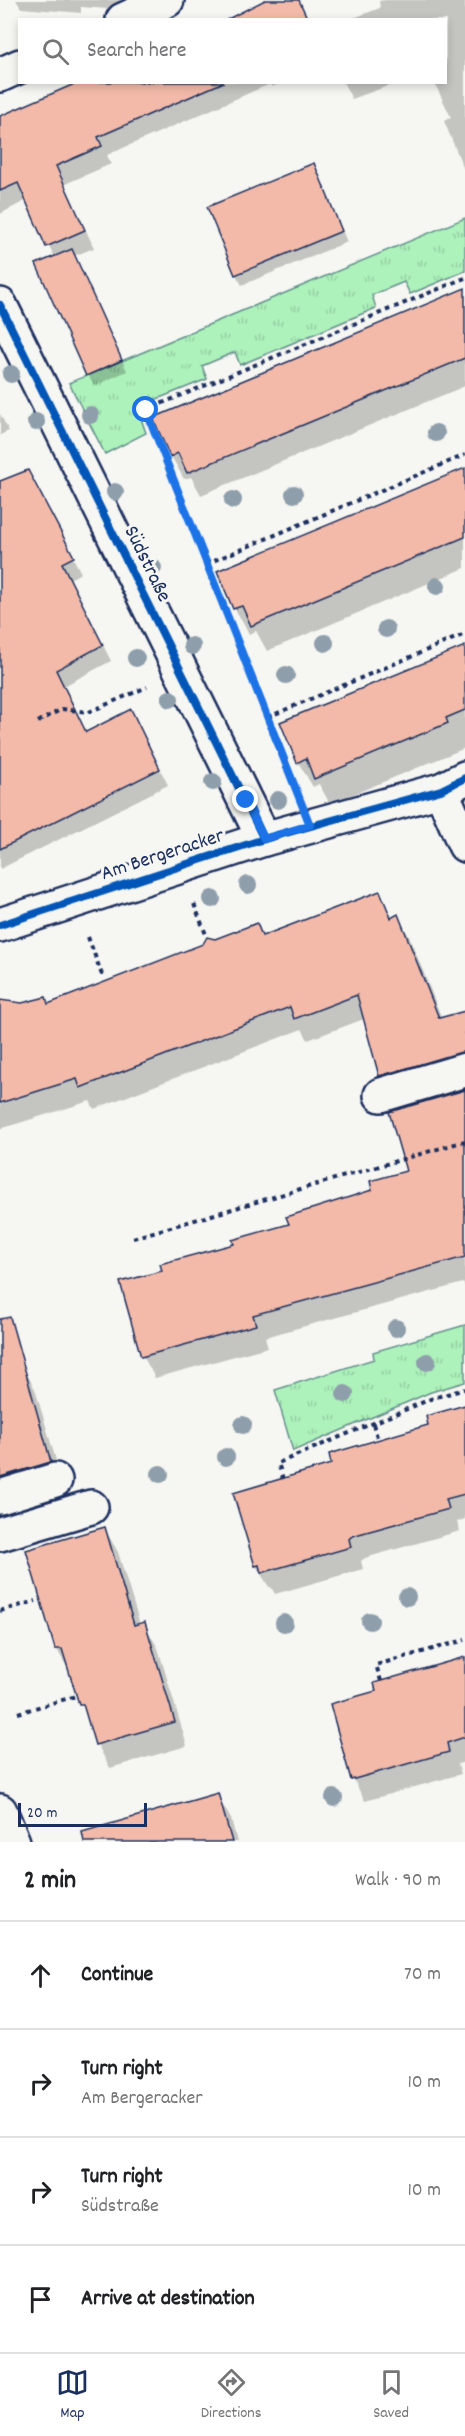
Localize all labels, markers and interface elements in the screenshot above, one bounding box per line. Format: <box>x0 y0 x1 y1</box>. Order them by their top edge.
search box <box>18 18 447 84</box>
icon: search <box>39 35 72 68</box>
text: Search here <box>87 36 186 67</box>
route start <box>132 396 158 422</box>
street label: Südstraße <box>115 521 178 608</box>
route end <box>232 786 258 812</box>
street label: Am Bergeracker <box>97 822 229 890</box>
scale bar <box>18 1800 147 1828</box>
text: 20 m <box>27 1802 57 1825</box>
text: 2 min <box>24 1863 76 1900</box>
text: Walk · 90 m <box>355 1867 441 1895</box>
icon: ahead <box>24 1959 57 1992</box>
text: Continue <box>81 1960 153 1991</box>
text: 70 m <box>404 1961 441 1989</box>
text: Turn right <box>81 2054 163 2085</box>
icon: right <box>24 2067 57 2100</box>
text: 10 m <box>407 2069 441 2097</box>
text: Am Bergeracker <box>81 2085 203 2113</box>
text: Turn right <box>81 2162 163 2193</box>
icon: right <box>24 2175 57 2208</box>
text: 10 m <box>407 2177 441 2205</box>
text: Südstraße <box>81 2193 159 2221</box>
icon: arrive <box>24 2283 57 2316</box>
text: Arrive at destination <box>81 2284 255 2315</box>
tab: Map <box>56 2366 89 2425</box>
tab: Directions <box>201 2366 261 2425</box>
tab: Saved <box>373 2366 409 2425</box>

